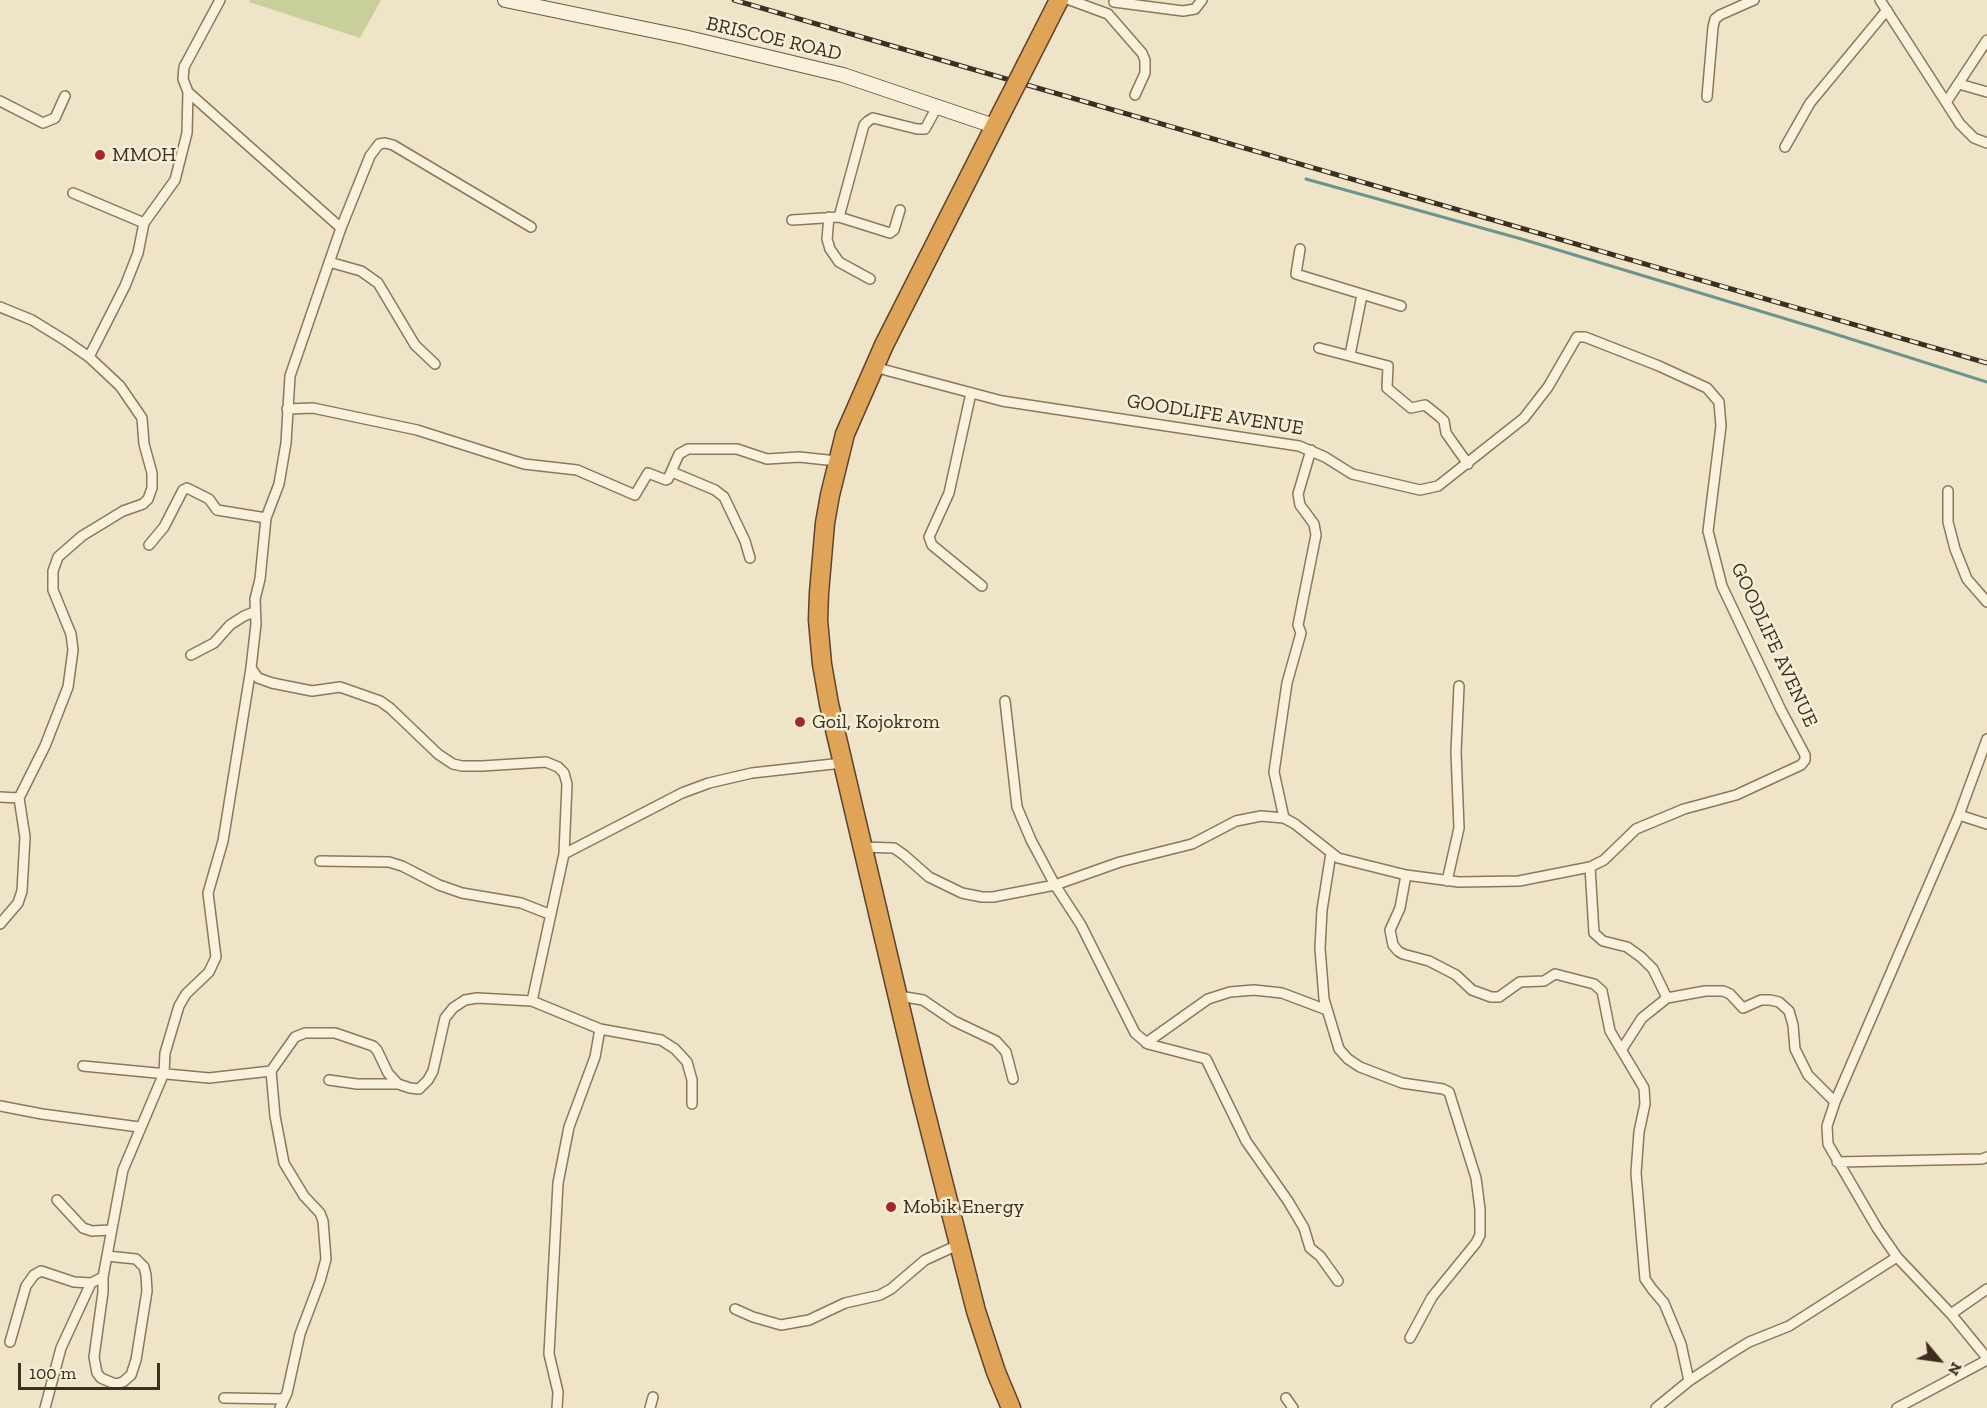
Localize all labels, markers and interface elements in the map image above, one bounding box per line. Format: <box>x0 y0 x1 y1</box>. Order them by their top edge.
street label: BRISCOE ROAD <box>704 12 844 66</box>
place label: MMOH <box>112 143 176 167</box>
marker: MMOH <box>93 148 107 162</box>
street label: GOODLIFE AVENUE <box>1125 389 1305 441</box>
street label: GOODLIFE AVENUE <box>1725 559 1823 731</box>
place label: Goil, Kojokrom <box>812 710 940 734</box>
marker: Goil, Kojokrom <box>793 715 807 729</box>
place label: Mobik Energy <box>903 1195 1024 1219</box>
marker: Mobik Energy <box>884 1200 898 1214</box>
north arrow <box>1909 1330 1969 1390</box>
scale bar <box>21 1351 164 1389</box>
text: N <box>1944 1359 1966 1379</box>
text: 100 m <box>29 1362 76 1384</box>

